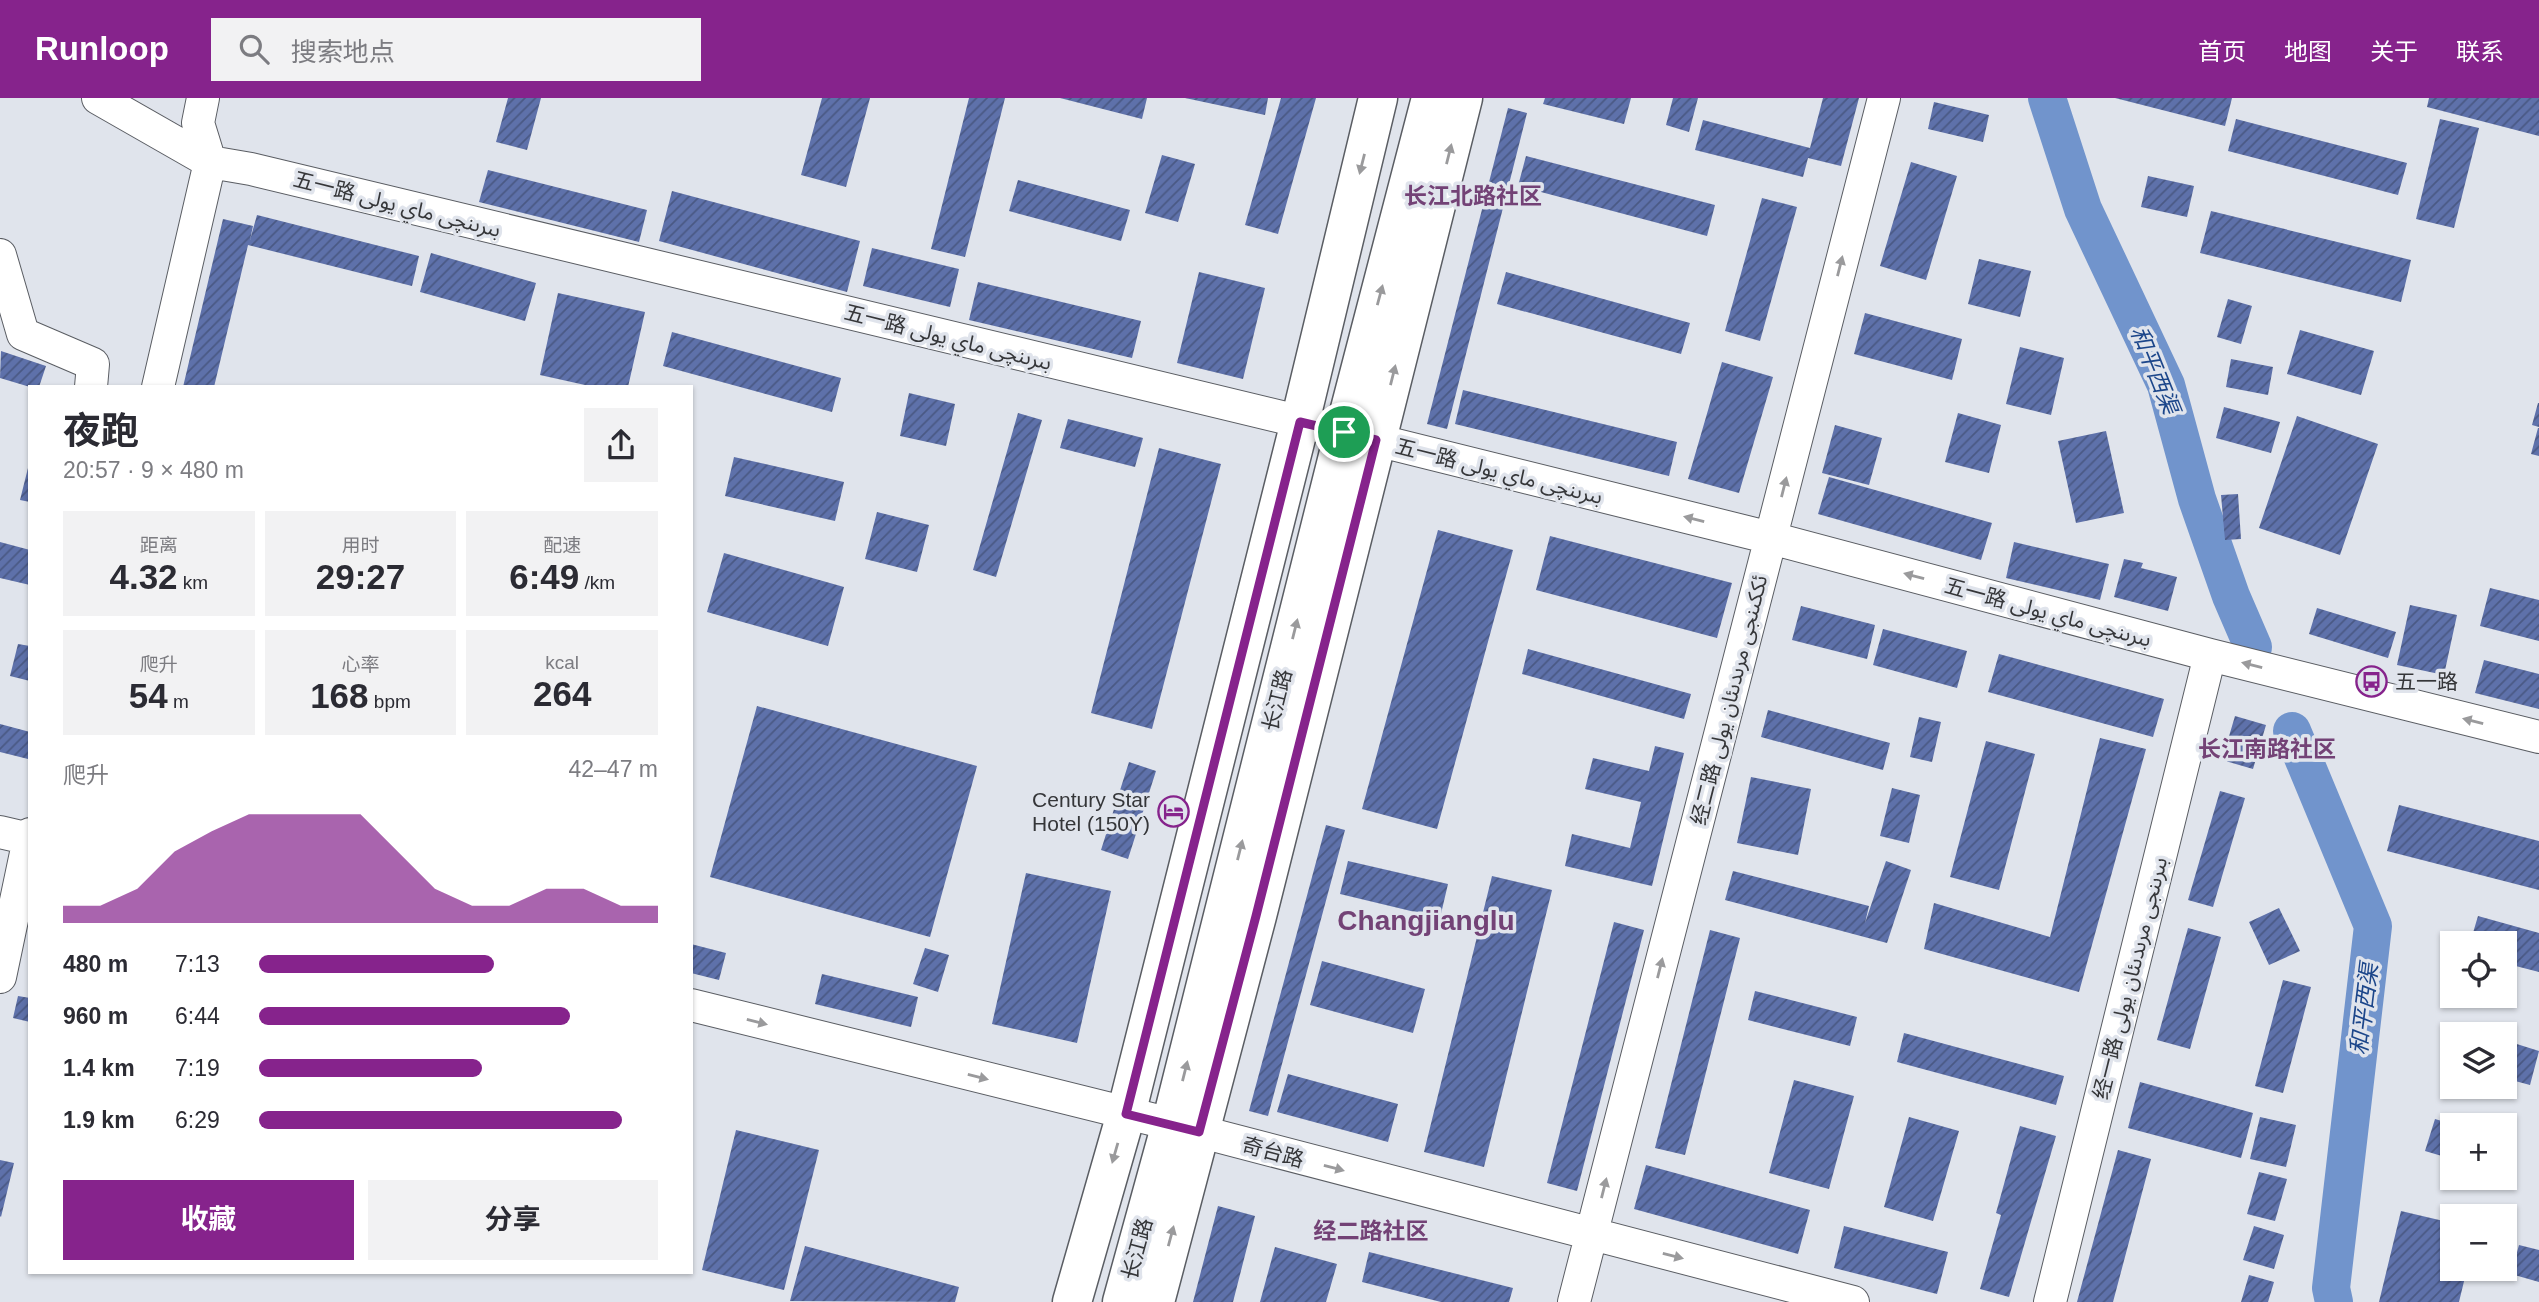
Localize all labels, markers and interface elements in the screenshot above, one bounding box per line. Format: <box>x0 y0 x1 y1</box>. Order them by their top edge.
search box <box>211 18 701 81</box>
text: Runloop <box>35 30 169 67</box>
icon: search <box>235 30 273 68</box>
text: 搜索地点 <box>291 37 395 67</box>
text: 首页 <box>2198 38 2246 65</box>
text: 地图 <box>2284 38 2332 65</box>
text: 关于 <box>2370 38 2418 65</box>
text: 联系 <box>2456 38 2504 65</box>
one-way arrow <box>1444 143 1455 165</box>
one-way arrow <box>1356 153 1367 175</box>
street label: 五一路 بىرىنچى ماي يولى <box>290 167 503 246</box>
district label: 长江北路社区 <box>1404 183 1542 209</box>
one-way arrow <box>1836 256 1846 277</box>
one-way arrow <box>1375 284 1386 306</box>
street label: 五一路 بىرىنچى ماي يولى <box>841 300 1054 379</box>
water label: 和平西渠 <box>2126 322 2185 420</box>
one-way arrow <box>1388 364 1399 386</box>
pin <box>1314 402 1374 462</box>
button: share <box>584 408 658 482</box>
text: 夜跑 <box>63 410 139 452</box>
icon: arrive <box>1325 413 1363 451</box>
street label: 五一路 بىرىنچى ماي يولى <box>1392 434 1605 513</box>
text: 20:57 · 9 × 480 m <box>63 457 244 483</box>
one-way arrow <box>1779 476 1790 498</box>
one-way arrow <box>1682 513 1704 524</box>
text: 距离 <box>140 535 178 556</box>
text: 用时 <box>341 535 380 556</box>
text: 配速 <box>543 535 581 556</box>
text: 4.32 <box>109 557 178 596</box>
text: 29:27 <box>316 557 405 596</box>
text: 6:49 <box>509 557 579 596</box>
one-way arrow <box>1903 570 1925 581</box>
text: km <box>178 572 208 593</box>
text: /km <box>579 572 615 593</box>
street label: 经二路 ئككىنجى مرىدىئان يولى <box>1687 573 1772 828</box>
street label: 五一路 بىرىنچى ماي يولى <box>1941 573 2154 655</box>
one-way arrow <box>1290 618 1301 640</box>
text: kcal <box>545 652 579 673</box>
text: 爬升 <box>140 654 178 675</box>
text: 心率 <box>341 654 380 675</box>
one-way arrow <box>2241 659 2263 670</box>
bus stop icon: 五一路 <box>2355 664 2389 698</box>
street label: 长江路 <box>1258 667 1296 733</box>
place label: 五一路 <box>2395 670 2458 693</box>
text: 264 <box>533 674 591 713</box>
text: 54 <box>129 676 168 715</box>
text: 168 <box>310 676 369 715</box>
text: m <box>168 691 189 712</box>
text: bpm <box>369 691 411 712</box>
one-way arrow <box>2462 715 2484 726</box>
district label: 长江南路社区 <box>2198 736 2336 762</box>
text: 42–47 m <box>568 756 658 782</box>
text: 爬升 <box>63 762 109 788</box>
place label: Century Star Hotel (150Y) <box>1032 788 1150 835</box>
hotel icon: Century Star Hotel (150Y) <box>1156 794 1190 828</box>
one-way arrow <box>1235 839 1246 861</box>
street label: 经一路 بىرىنجى مرىدىئان يولى <box>2089 855 2172 1102</box>
district label: Changjianglu <box>1337 905 1515 936</box>
map controls <box>2440 931 2517 1281</box>
button: locate <box>2440 931 2517 1008</box>
text: 480 m <box>63 951 128 977</box>
text: 7:13 <box>175 951 220 977</box>
one-way arrow <box>1655 957 1666 979</box>
water label: 和平西渠 <box>2345 959 2383 1056</box>
text: 960 m <box>63 1003 128 1029</box>
text: 6:44 <box>175 1003 220 1029</box>
one-way arrow <box>747 1017 769 1028</box>
button: layers <box>2440 1022 2517 1099</box>
text: 1.4 km <box>63 1055 135 1081</box>
text: 7:19 <box>175 1055 220 1081</box>
one-way arrow <box>1180 1059 1191 1081</box>
one-way arrow <box>967 1072 989 1083</box>
text: 1.9 km <box>63 1107 135 1133</box>
text: 6:29 <box>175 1107 220 1133</box>
button: + <box>2440 1113 2517 1190</box>
street label: 奇台路 <box>1240 1133 1306 1171</box>
one-way arrow <box>1109 1143 1119 1164</box>
one-way arrow <box>1324 1163 1345 1173</box>
one-way arrow <box>1599 1177 1610 1199</box>
button: 收藏 <box>63 1180 354 1260</box>
button: 分享 <box>368 1180 658 1260</box>
button: − <box>2440 1204 2517 1281</box>
street label: 长江路 <box>1118 1216 1156 1282</box>
district label: 经二路社区 <box>1314 1218 1429 1244</box>
one-way arrow <box>1167 1225 1177 1246</box>
one-way arrow <box>1662 1251 1684 1262</box>

